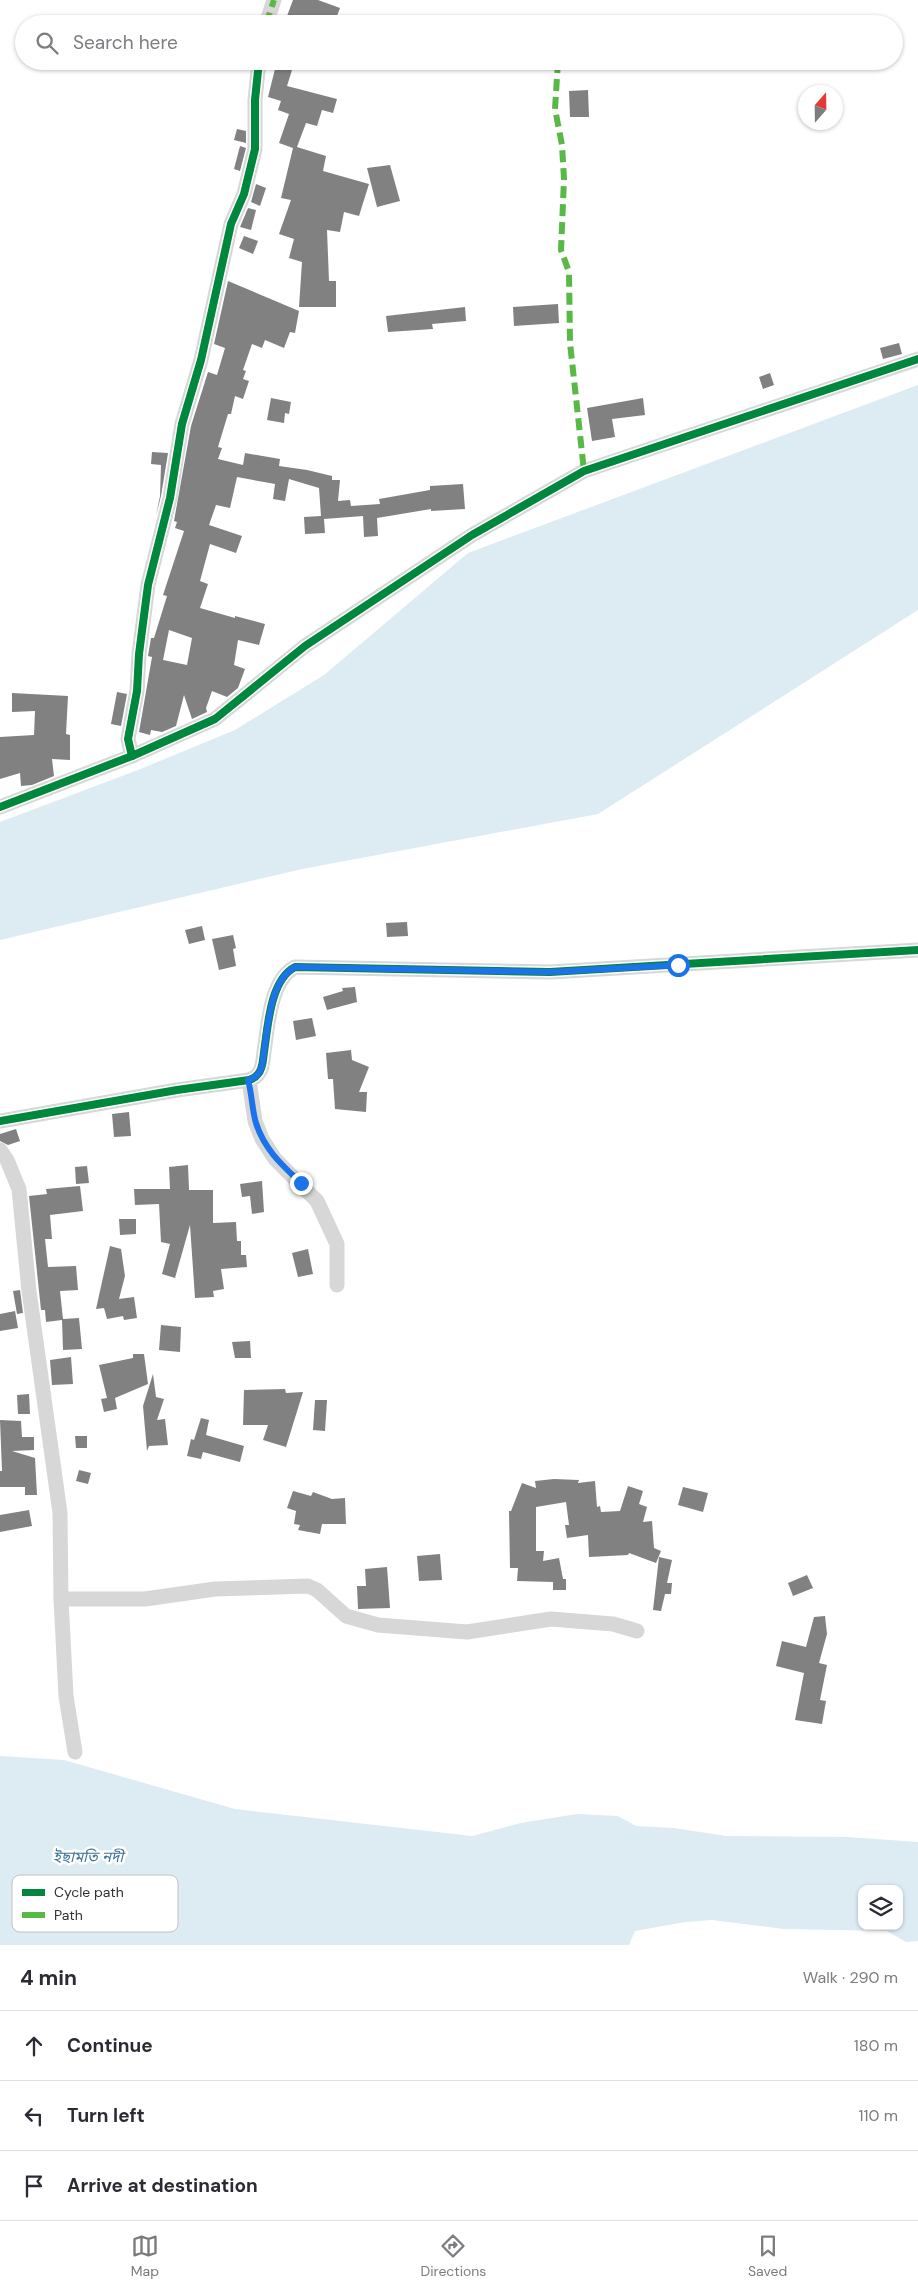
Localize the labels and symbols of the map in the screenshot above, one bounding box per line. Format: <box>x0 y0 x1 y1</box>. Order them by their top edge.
north arrow <box>798 85 843 130</box>
route start <box>667 954 690 977</box>
route end <box>290 1172 313 1195</box>
water label: ইছামতি নদী <box>53 1847 126 1867</box>
legend <box>12 1875 178 1932</box>
text: Cycle path <box>54 1883 124 1901</box>
text: Path <box>54 1906 83 1924</box>

